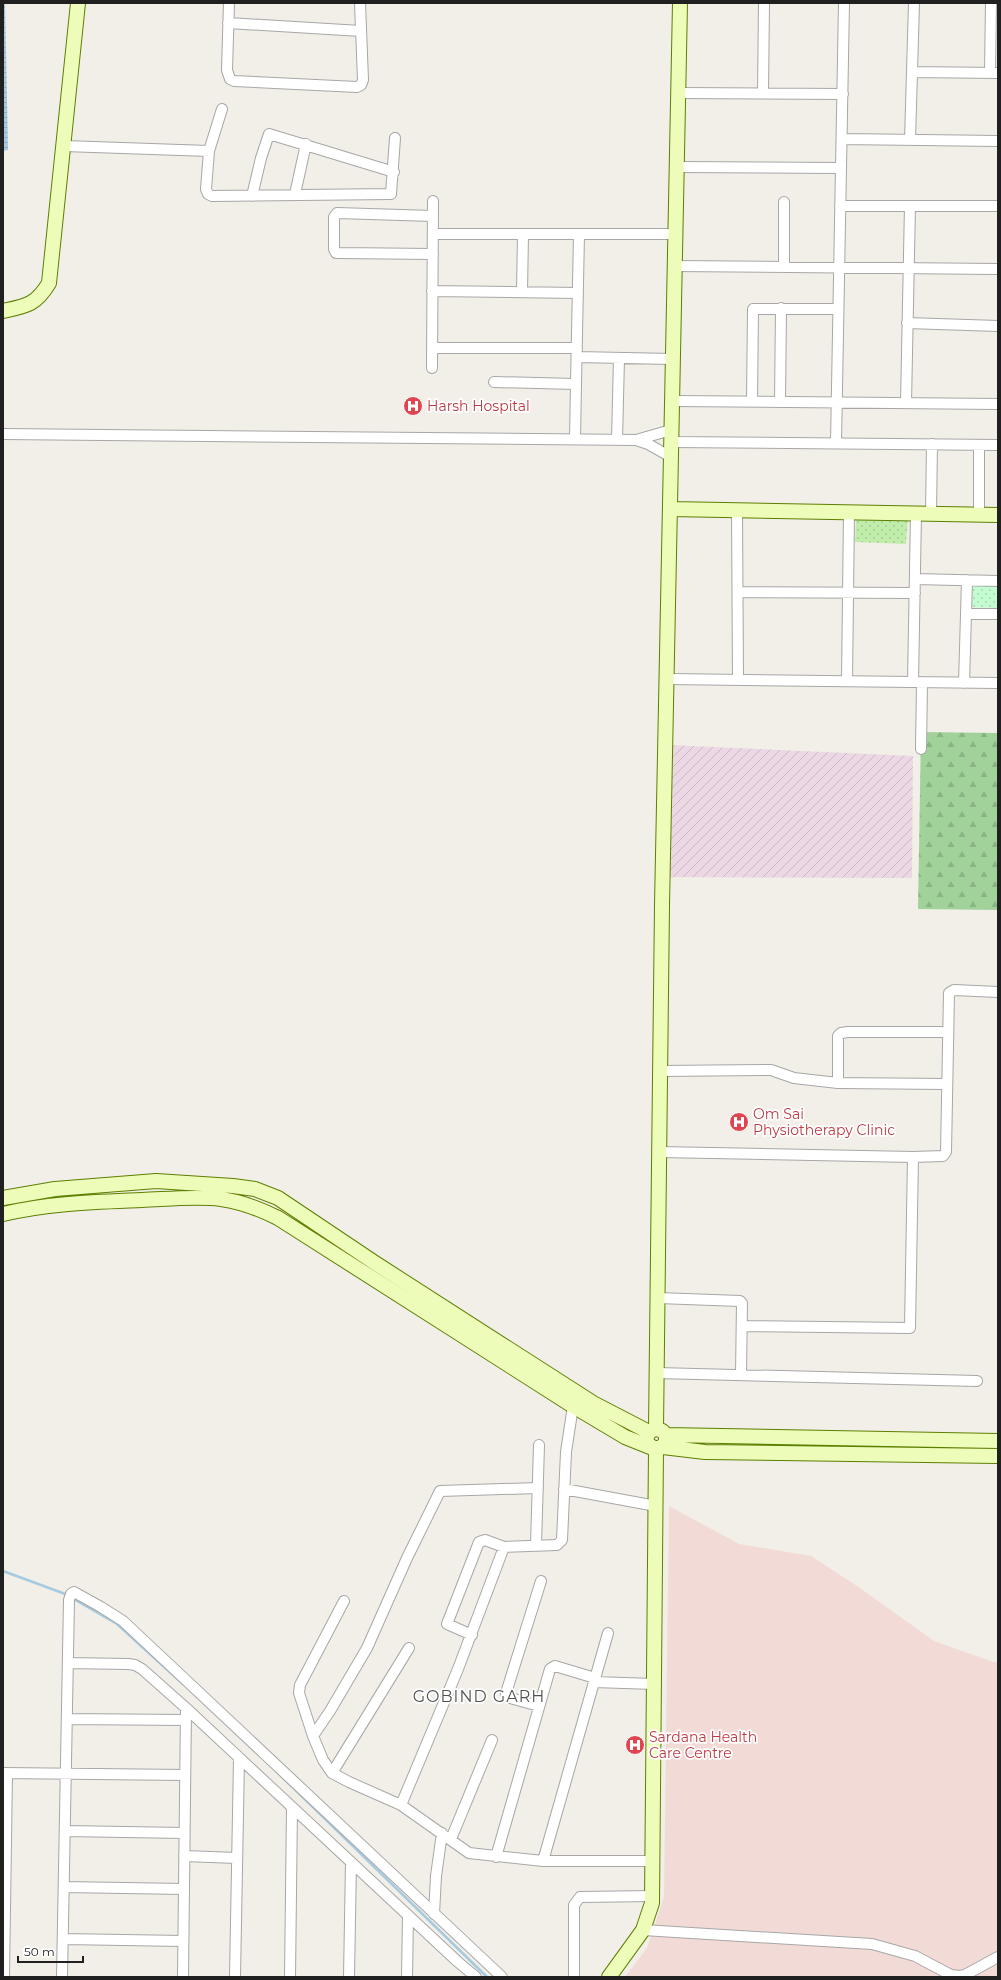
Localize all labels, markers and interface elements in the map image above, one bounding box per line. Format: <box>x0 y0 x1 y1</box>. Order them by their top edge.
hospital icon: Harsh Hospital <box>402 395 424 417</box>
place label: Harsh Hospital <box>427 397 530 415</box>
place label: Om Sai Physiotherapy Clinic <box>753 1105 895 1139</box>
hospital icon: Om Sai Physiotherapy Clinic <box>728 1111 750 1133</box>
district label: GOBIND GARH <box>413 1687 545 1706</box>
place label: Sardana Health Care Centre <box>649 1728 757 1762</box>
hospital icon: Sardana Health Care Centre <box>624 1734 646 1756</box>
scale bar <box>18 1938 83 1964</box>
text: 50 m <box>24 1944 55 1959</box>

